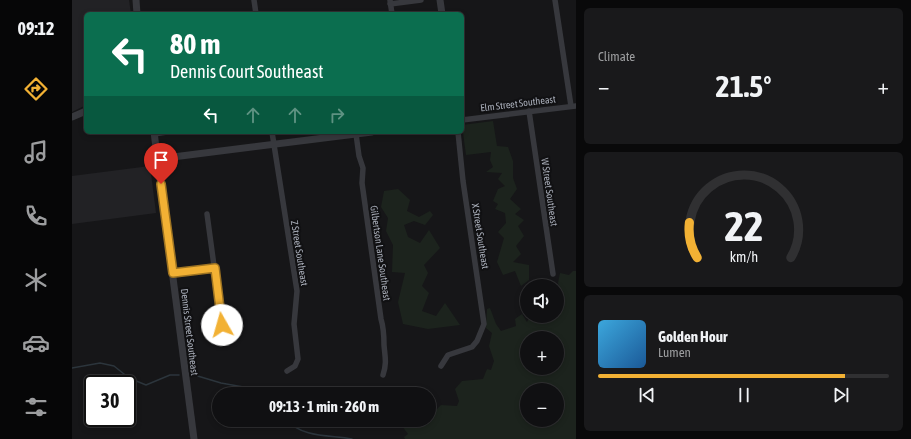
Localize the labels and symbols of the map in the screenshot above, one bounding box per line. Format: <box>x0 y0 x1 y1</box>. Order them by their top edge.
street label: Elm Street Southeast <box>480 93 556 114</box>
pin <box>144 143 178 184</box>
street label: W Street Southeast <box>539 157 560 227</box>
street label: X Street Southeast <box>470 203 491 270</box>
street label: Gilbertson Lane Southeast <box>368 205 393 302</box>
street label: Z Street Southeast <box>289 220 310 287</box>
street label: Dennis Street Southeast <box>179 288 200 376</box>
position arrow <box>201 304 243 346</box>
speed limit sign: 30 <box>84 375 136 427</box>

